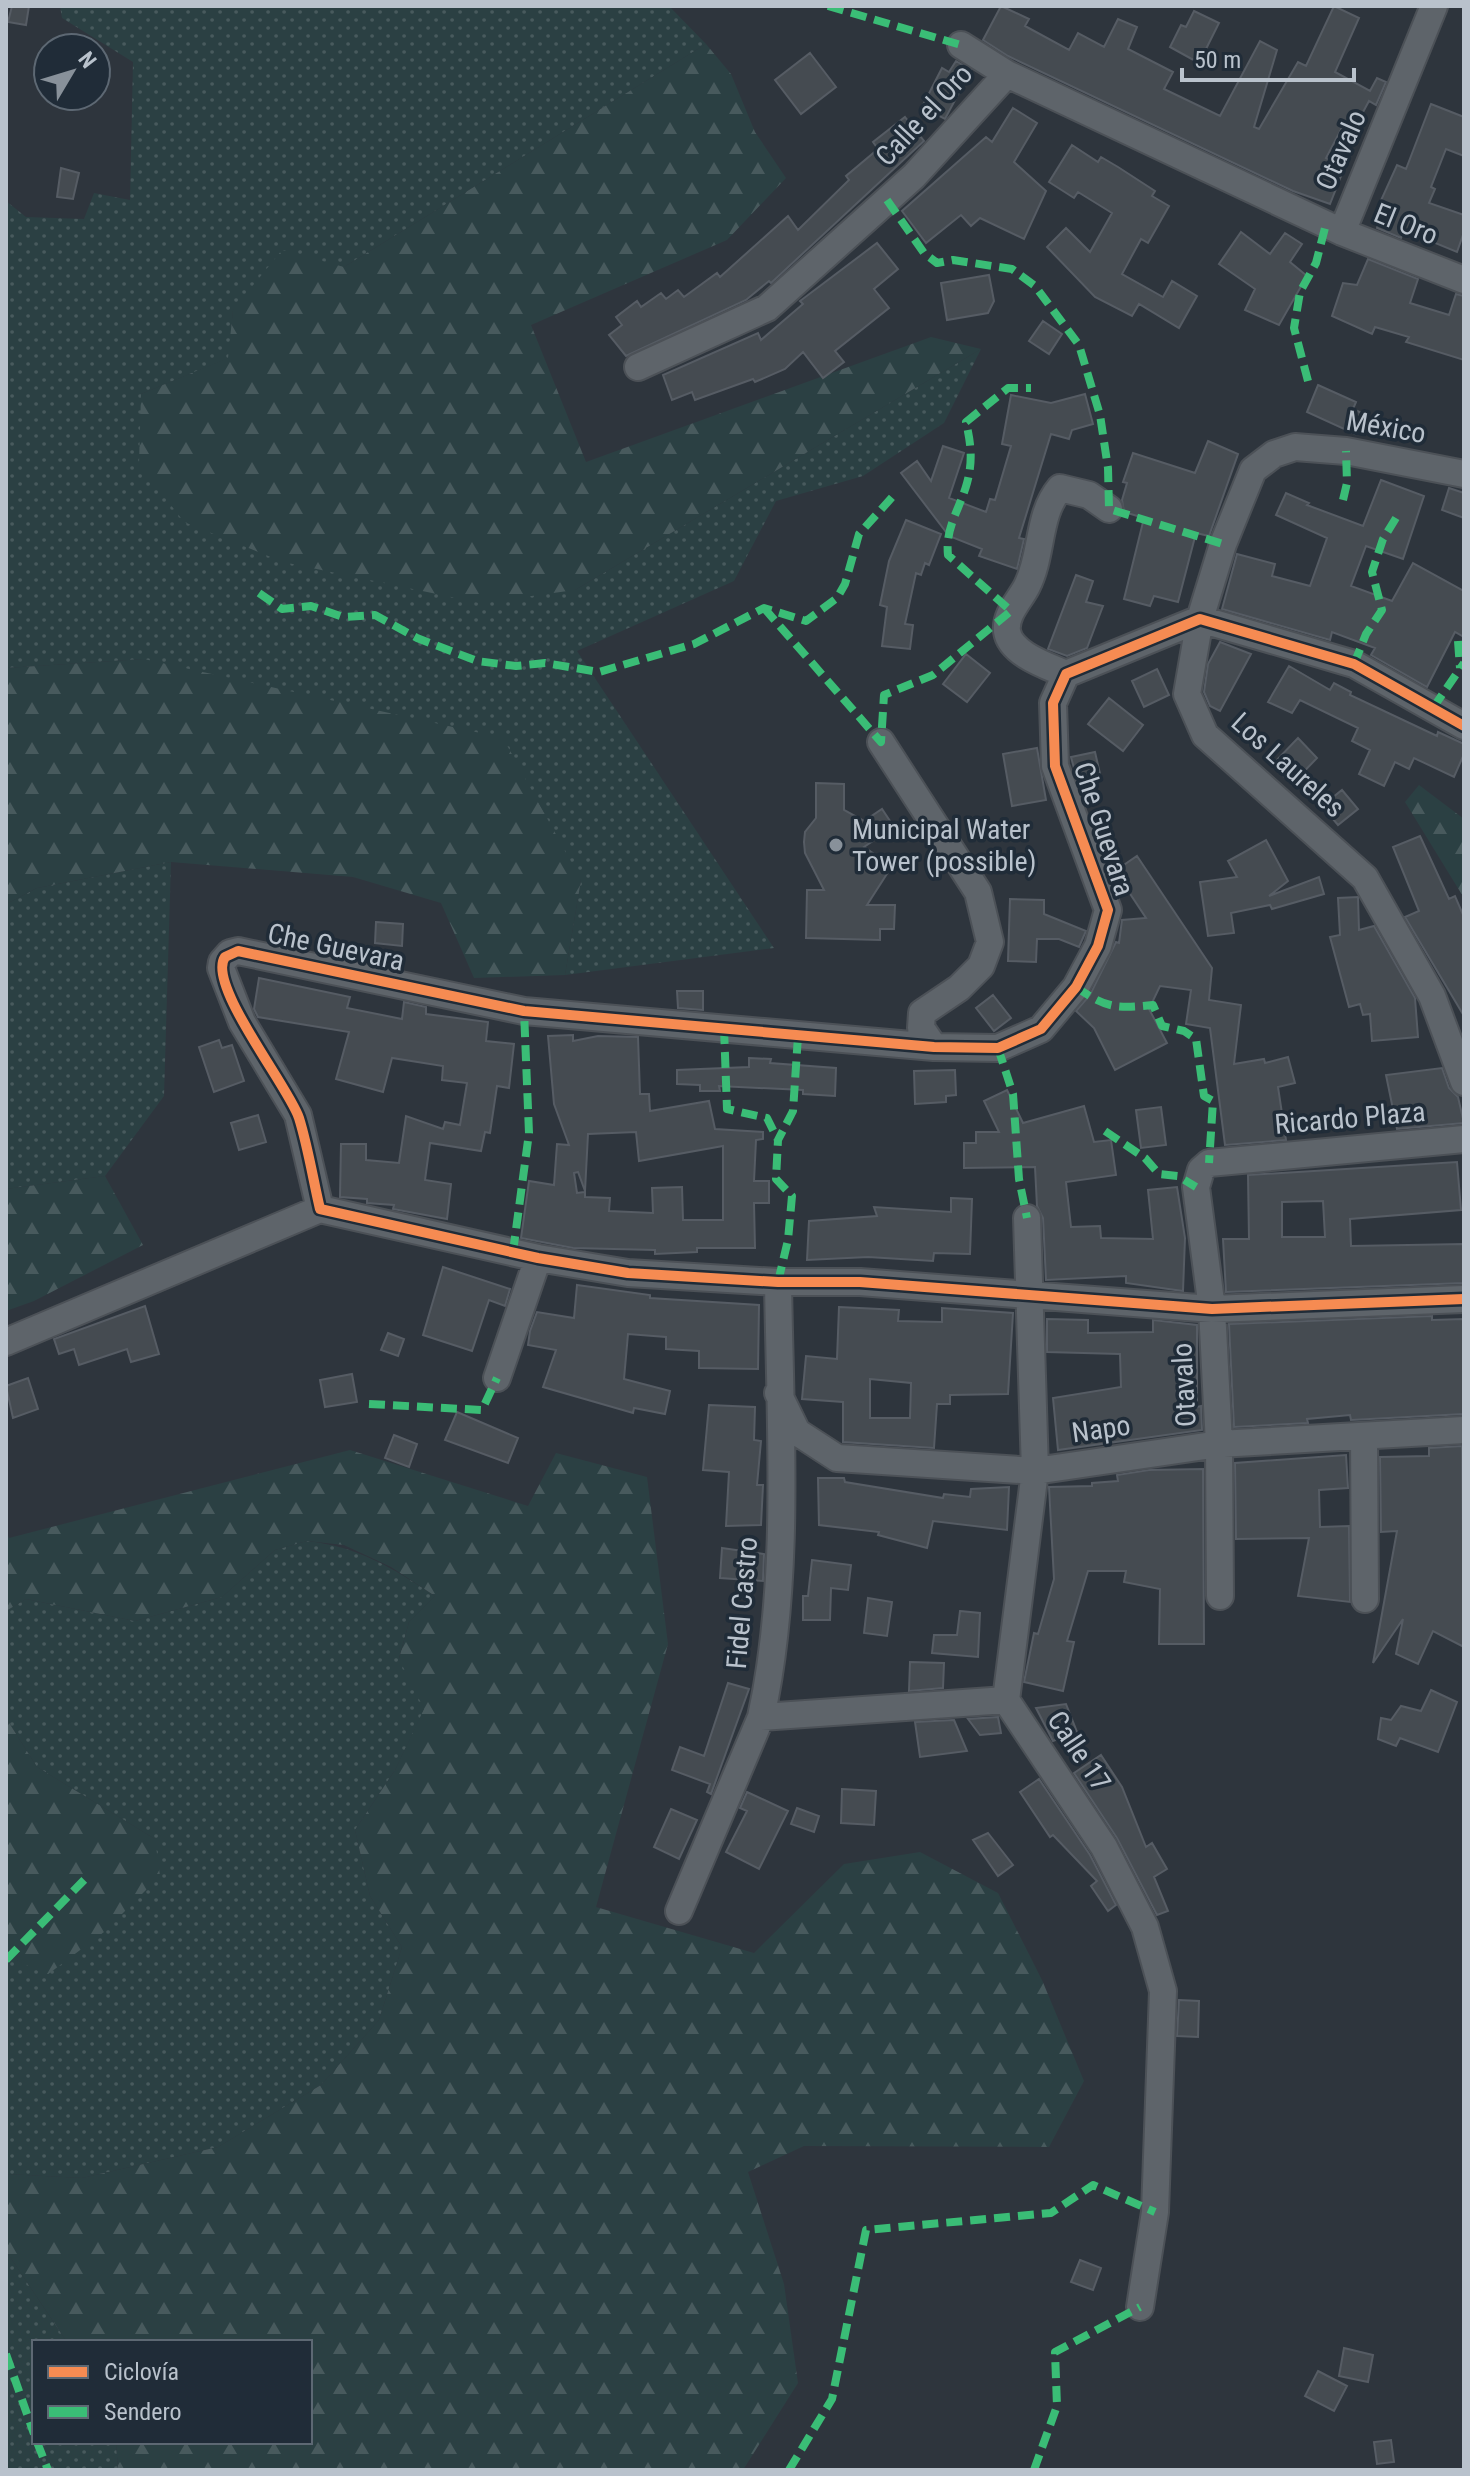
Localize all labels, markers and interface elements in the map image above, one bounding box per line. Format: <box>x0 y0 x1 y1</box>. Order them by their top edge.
north arrow <box>32 32 112 112</box>
scale bar <box>1182 32 1354 82</box>
text: 50 m <box>1194 46 1241 74</box>
text: N <box>73 47 101 73</box>
street label: Calle el Oro <box>869 57 979 173</box>
street label: Otavalo <box>1309 105 1373 195</box>
street label: El Oro <box>1369 196 1443 252</box>
street label: México <box>1344 404 1428 450</box>
street label: Los Laureles <box>1225 706 1351 824</box>
street label: Che Guevara <box>1067 758 1141 900</box>
place label: Municipal Water Tower (possible) <box>852 813 1036 878</box>
marker: Municipal Water Tower (possible) <box>827 836 845 854</box>
street label: Che Guevara <box>265 916 407 978</box>
street label: Ricardo Plaza <box>1273 1095 1427 1141</box>
street label: Otavalo <box>1165 1342 1203 1428</box>
street label: Napo <box>1070 1409 1132 1449</box>
street label: Fidel Castro <box>720 1536 764 1670</box>
street label: Calle 17 <box>1040 1705 1118 1797</box>
legend <box>32 2340 312 2444</box>
text: Ciclovía <box>104 2358 179 2386</box>
text: Sendero <box>104 2398 182 2426</box>

